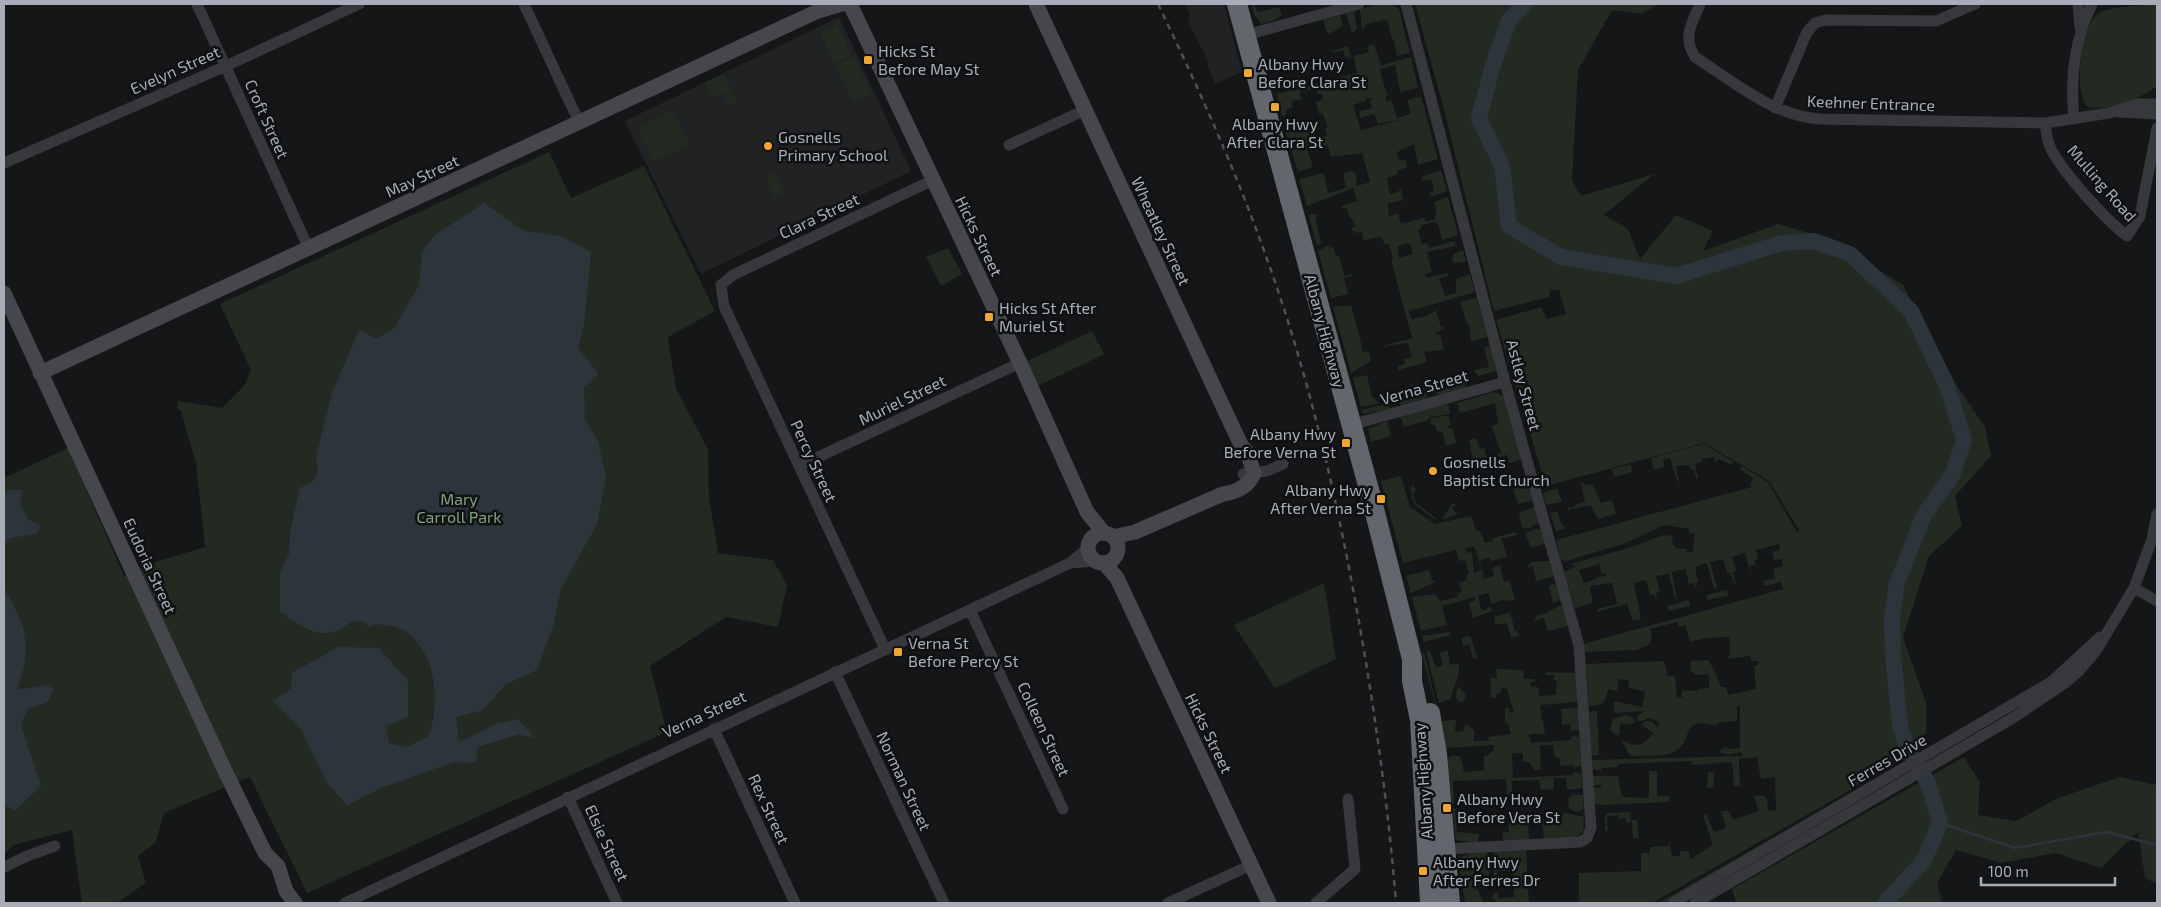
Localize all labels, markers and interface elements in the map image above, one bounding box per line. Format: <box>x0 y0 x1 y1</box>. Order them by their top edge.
street label: Evelyn Street <box>127 41 223 98</box>
place label: Hicks St Before May St <box>878 41 979 78</box>
marker: Hicks St Before May St <box>862 54 874 66</box>
place label: Albany Hwy Before Clara St <box>1258 54 1366 91</box>
marker: Albany Hwy Before Clara St <box>1242 67 1254 79</box>
street label: Croft Street <box>242 76 293 161</box>
street label: Keehner Entrance <box>1807 91 1936 114</box>
marker: Albany Hwy After Clara St <box>1269 101 1281 113</box>
place label: Albany Hwy After Clara St <box>1227 114 1323 151</box>
place label: Gosnells Primary School <box>778 127 888 164</box>
marker: Gosnells Primary School <box>762 140 774 152</box>
street label: Mulling Road <box>2064 140 2141 225</box>
street label: May Street <box>382 150 462 201</box>
street label: Wheatley Street <box>1128 174 1195 288</box>
street label: Clara Street <box>776 189 862 242</box>
street label: Hicks Street <box>952 193 1007 279</box>
street label: Albany Highway <box>1301 272 1350 390</box>
place label: Hicks St After Muriel St <box>999 298 1097 335</box>
marker: Hicks St After Muriel St <box>983 311 995 323</box>
street label: Astley Street <box>1503 337 1546 433</box>
street label: Verna Street <box>1378 365 1470 408</box>
street label: Muriel Street <box>855 370 948 429</box>
street label: Percy Street <box>787 417 842 505</box>
place label: Albany Hwy Before Verna St <box>1224 424 1337 461</box>
marker: Albany Hwy Before Verna St <box>1340 437 1352 449</box>
place label: Gosnells Baptist Church <box>1443 452 1550 489</box>
marker: Gosnells Baptist Church <box>1427 465 1439 477</box>
place label: Albany Hwy After Verna St <box>1270 480 1372 517</box>
park label: Mary Carroll Park <box>416 489 502 526</box>
marker: Albany Hwy After Verna St <box>1375 493 1387 505</box>
street label: Eudoria Street <box>120 515 181 617</box>
place label: Verna St Before Percy St <box>908 633 1019 670</box>
marker: Verna St Before Percy St <box>892 646 904 658</box>
street label: Colleen Street <box>1014 678 1075 779</box>
street label: Verna Street <box>659 686 749 741</box>
street label: Hicks Street <box>1182 690 1237 776</box>
street label: Albany Highway <box>1409 722 1436 840</box>
street label: Norman Street <box>873 728 936 833</box>
street label: Ferres Drive <box>1844 729 1930 790</box>
street label: Rex Street <box>745 771 794 847</box>
place label: Albany Hwy Before Vera St <box>1457 789 1560 826</box>
street label: Elsie Street <box>581 801 633 884</box>
marker: Albany Hwy Before Vera St <box>1441 802 1453 814</box>
place label: Albany Hwy After Ferres Dr <box>1433 852 1541 889</box>
scale bar <box>1981 854 2115 886</box>
text: 100 m <box>1988 862 2029 880</box>
marker: Albany Hwy After Ferres Dr <box>1417 865 1429 877</box>

